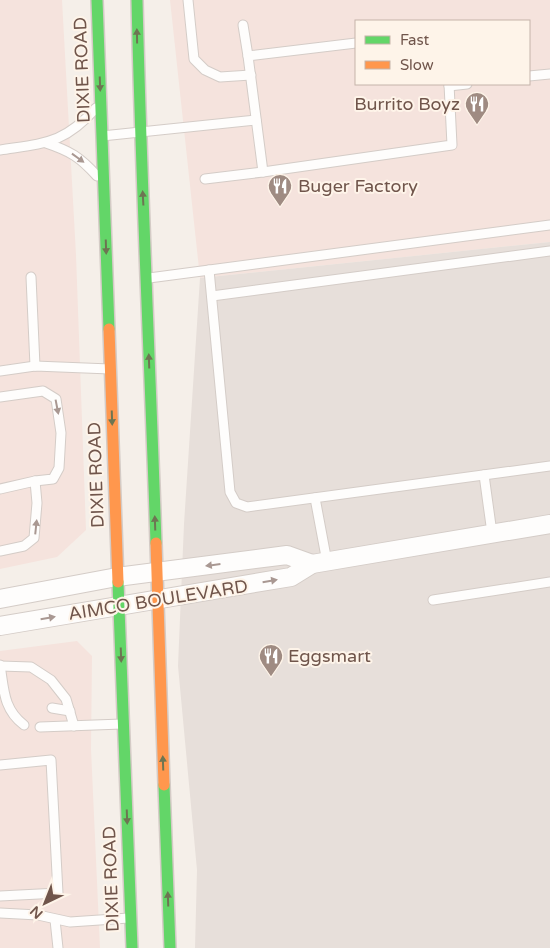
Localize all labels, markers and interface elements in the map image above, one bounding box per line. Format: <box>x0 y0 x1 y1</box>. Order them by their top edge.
street label: DIXIE ROAD <box>69 17 95 123</box>
legend <box>355 20 530 85</box>
one-way arrow <box>133 28 141 44</box>
text: Fast <box>400 31 430 49</box>
text: Slow <box>400 56 434 74</box>
one-way arrow <box>96 76 104 92</box>
restaurant icon: Burrito Boyz <box>464 91 490 125</box>
place label: Burrito Boyz <box>354 93 460 115</box>
one-way arrow <box>71 153 85 163</box>
restaurant icon: Buger Factory <box>267 173 293 207</box>
place label: Buger Factory <box>298 175 418 197</box>
one-way arrow <box>138 190 146 206</box>
one-way arrow <box>103 240 111 256</box>
one-way arrow <box>145 353 153 369</box>
one-way arrow <box>53 399 61 415</box>
one-way arrow <box>108 410 116 426</box>
street label: DIXIE ROAD <box>83 422 109 528</box>
one-way arrow <box>150 515 158 531</box>
one-way arrow <box>32 518 40 534</box>
one-way arrow <box>205 561 221 569</box>
street label: AIMCO BOULEVARD <box>67 575 249 625</box>
one-way arrow <box>263 576 279 584</box>
one-way arrow <box>40 614 56 622</box>
restaurant icon: Eggsmart <box>258 643 284 677</box>
place label: Eggsmart <box>288 645 371 667</box>
one-way arrow <box>117 647 125 663</box>
one-way arrow <box>159 755 167 771</box>
one-way arrow <box>123 809 131 825</box>
street label: DIXIE ROAD <box>98 826 124 932</box>
north arrow <box>20 878 70 928</box>
one-way arrow <box>164 891 172 907</box>
text: N <box>27 902 46 922</box>

